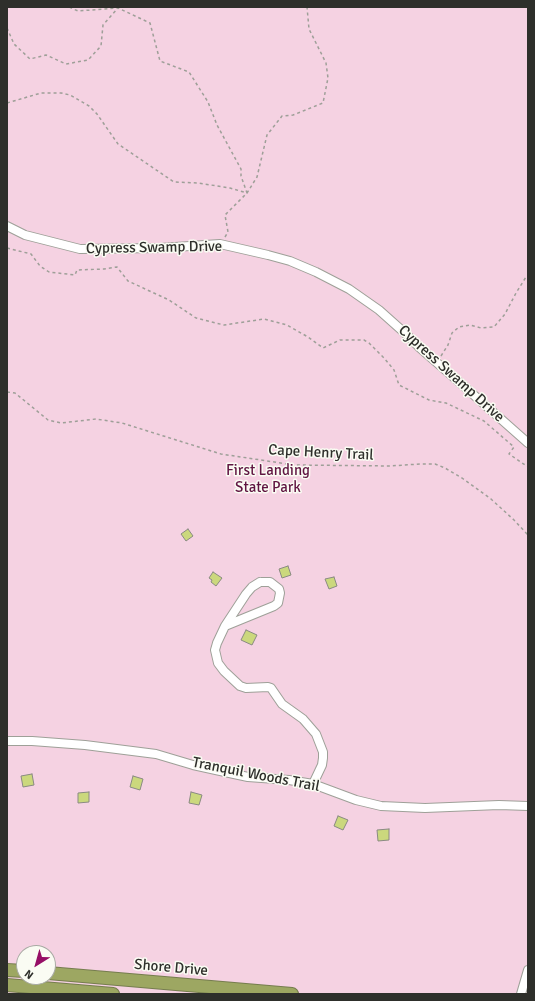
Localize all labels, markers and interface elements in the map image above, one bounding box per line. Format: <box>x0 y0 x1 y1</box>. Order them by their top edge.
street label: Cypress Swamp Drive <box>86 238 222 258</box>
street label: Cypress Swamp Drive <box>394 322 508 426</box>
street label: Cape Henry Trail <box>268 441 374 465</box>
park label: First Landing State Park <box>226 462 310 497</box>
street label: Tranquil Woods Trail <box>191 754 321 796</box>
north arrow <box>16 945 56 985</box>
street label: Shore Drive <box>133 956 209 980</box>
text: N <box>22 967 36 982</box>

